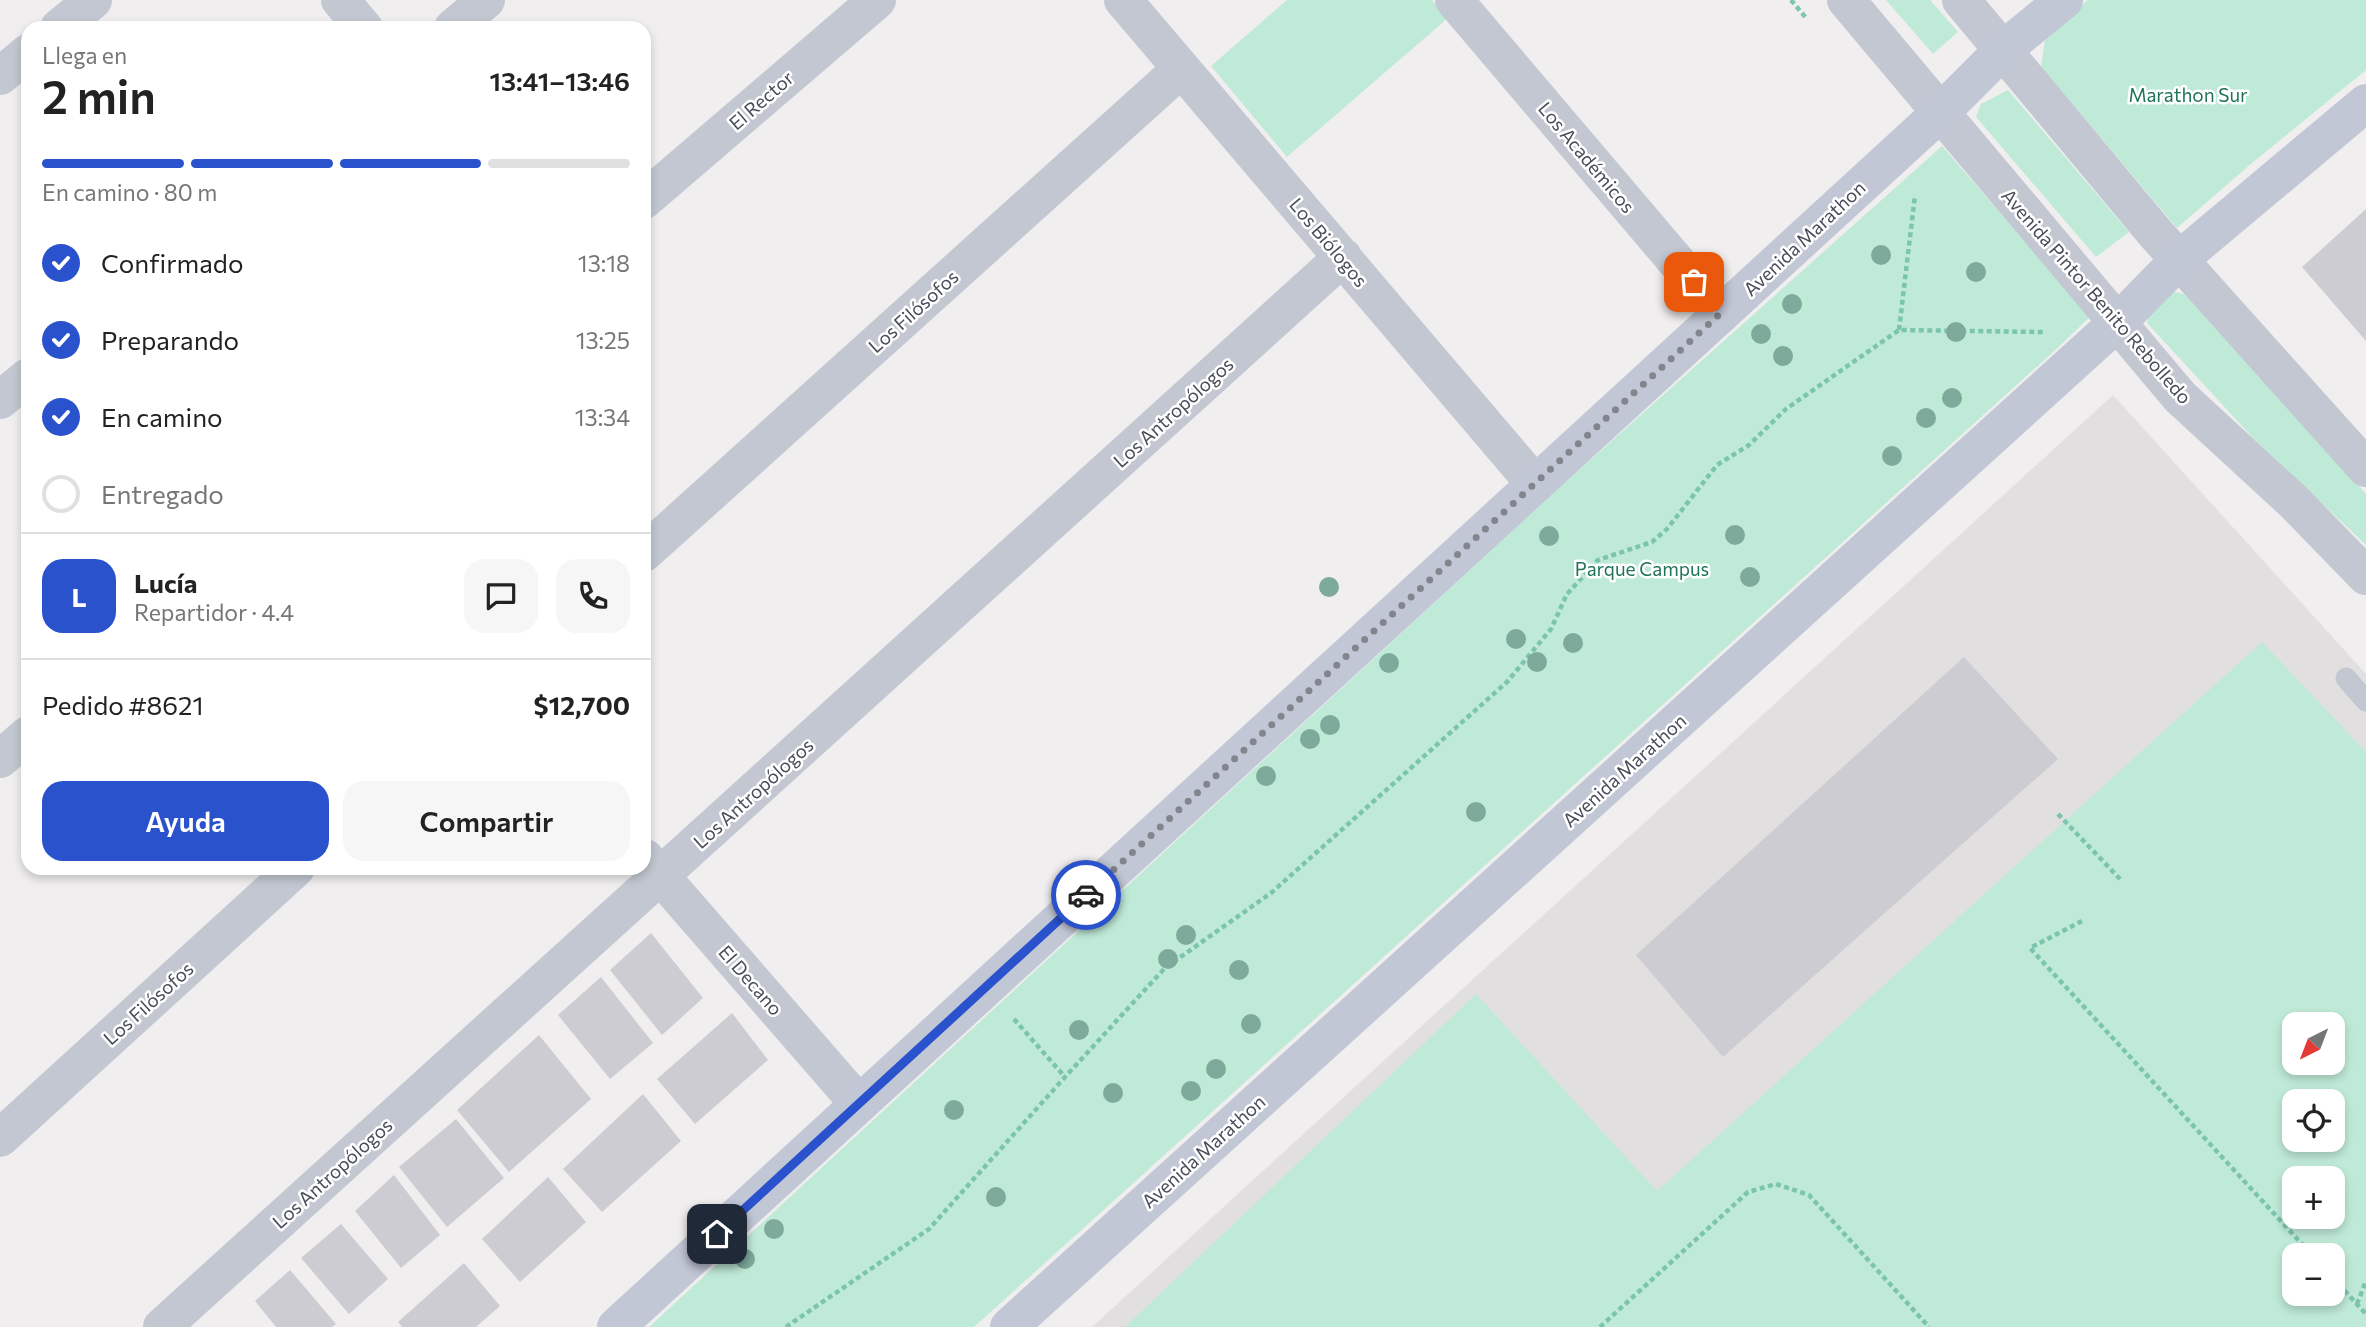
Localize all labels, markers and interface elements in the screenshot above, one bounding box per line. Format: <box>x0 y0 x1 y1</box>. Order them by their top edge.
text: Llega en <box>42 41 127 69</box>
text: 13:41–13:46 <box>489 65 630 96</box>
street label: El Rector <box>724 66 798 134</box>
text: 2 min <box>42 67 156 123</box>
park label: Marathon Sur <box>2128 83 2248 106</box>
street label: Los Académicos <box>1534 97 1640 217</box>
street label: Avenida Marathon <box>1738 176 1870 300</box>
text: En camino · 80 m <box>42 178 217 206</box>
street label: Avenida Pintor Benito Rebolledo <box>1997 184 2197 408</box>
street label: Los Biólogos <box>1285 193 1373 291</box>
icon: check <box>42 244 80 282</box>
text: Confirmado <box>101 247 243 278</box>
text: 13:18 <box>578 249 630 277</box>
pin <box>1664 252 1724 312</box>
icon: bag <box>1675 263 1713 301</box>
street label: Los Filósofos <box>863 265 963 357</box>
icon: check <box>42 321 80 359</box>
text: Preparando <box>101 324 239 355</box>
text: 13:25 <box>576 326 630 354</box>
street label: Los Antropólogos <box>1108 352 1238 472</box>
icon: check <box>42 398 80 436</box>
text: En camino <box>101 401 223 432</box>
text: 13:34 <box>575 403 630 431</box>
text: Entregado <box>101 478 224 509</box>
park label: Parque Campus <box>1575 557 1709 580</box>
button: chat <box>464 559 538 633</box>
button: phone <box>556 559 630 633</box>
text: Lucía <box>134 567 197 598</box>
text: L <box>71 581 87 612</box>
text: Repartidor · 4.4 <box>134 598 294 626</box>
text: Pedido #8621 <box>42 689 204 720</box>
text: $12,700 <box>534 689 630 720</box>
street label: Avenida Marathon <box>1557 708 1691 832</box>
street label: Los Antropólogos <box>688 733 818 853</box>
button: Ayuda <box>42 781 329 861</box>
button: Compartir <box>343 781 630 861</box>
courier <box>1051 860 1121 930</box>
icon: car <box>1067 876 1105 914</box>
street label: El Decano <box>714 940 788 1020</box>
street label: Los Filósofos <box>98 957 198 1049</box>
north arrow <box>2282 1012 2345 1074</box>
map controls <box>2282 1012 2345 1306</box>
street label: Avenida Marathon <box>1136 1089 1270 1213</box>
button: locate <box>2282 1089 2345 1152</box>
street label: Los Antropólogos <box>267 1113 397 1233</box>
button: + <box>2282 1166 2345 1229</box>
pin <box>687 1204 747 1264</box>
icon: home <box>698 1215 736 1253</box>
button: − <box>2282 1243 2345 1306</box>

